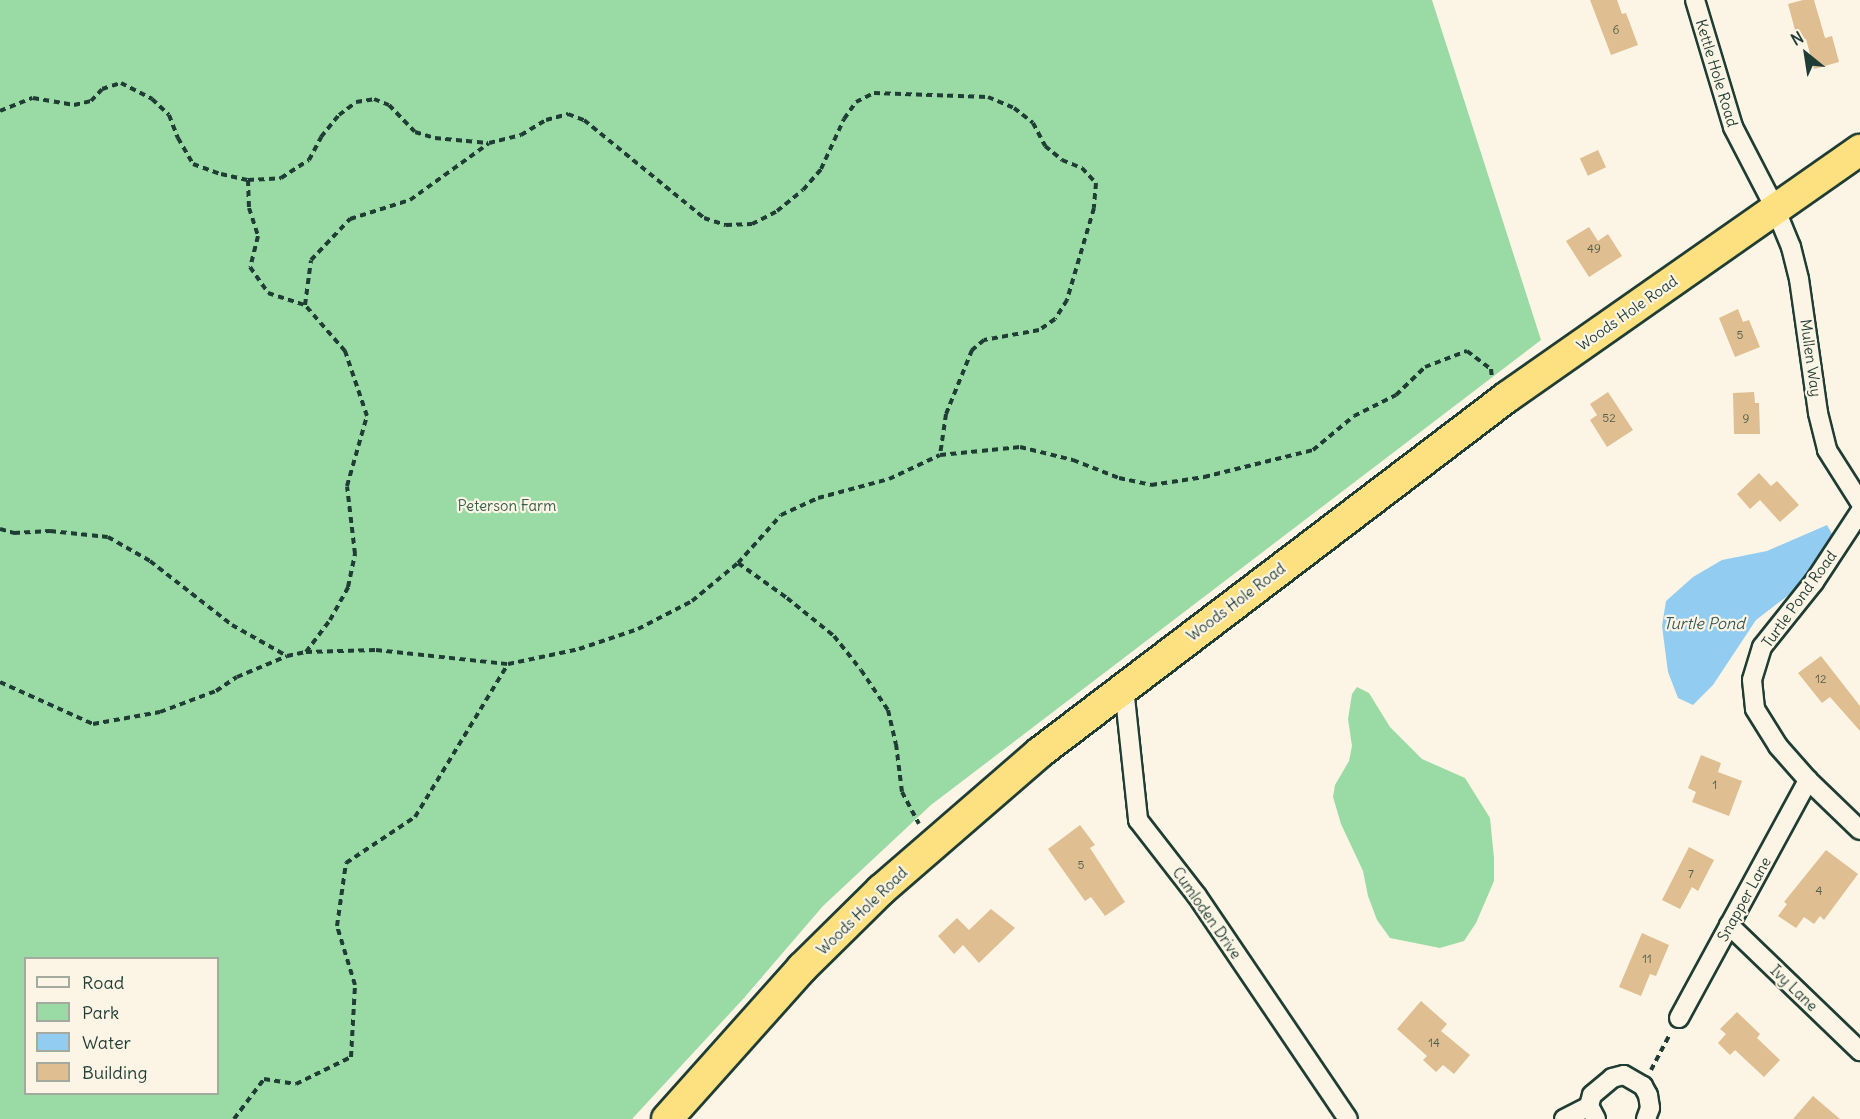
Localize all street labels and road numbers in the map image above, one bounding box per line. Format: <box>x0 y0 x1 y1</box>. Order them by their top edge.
street label: Kettle Hole Road <box>1692 17 1742 129</box>
street label: Woods Hole Road <box>1573 272 1681 354</box>
street label: Mullen Way <box>1797 318 1825 398</box>
street label: Turtle Pond Road <box>1758 547 1840 651</box>
street label: Woods Hole Road <box>1183 559 1289 645</box>
street label: Snapper Lane <box>1713 854 1775 944</box>
street label: Woods Hole Road <box>813 863 911 959</box>
street label: Cumloden Drive <box>1169 864 1245 962</box>
street label: Ivy Lane <box>1767 961 1821 1015</box>

